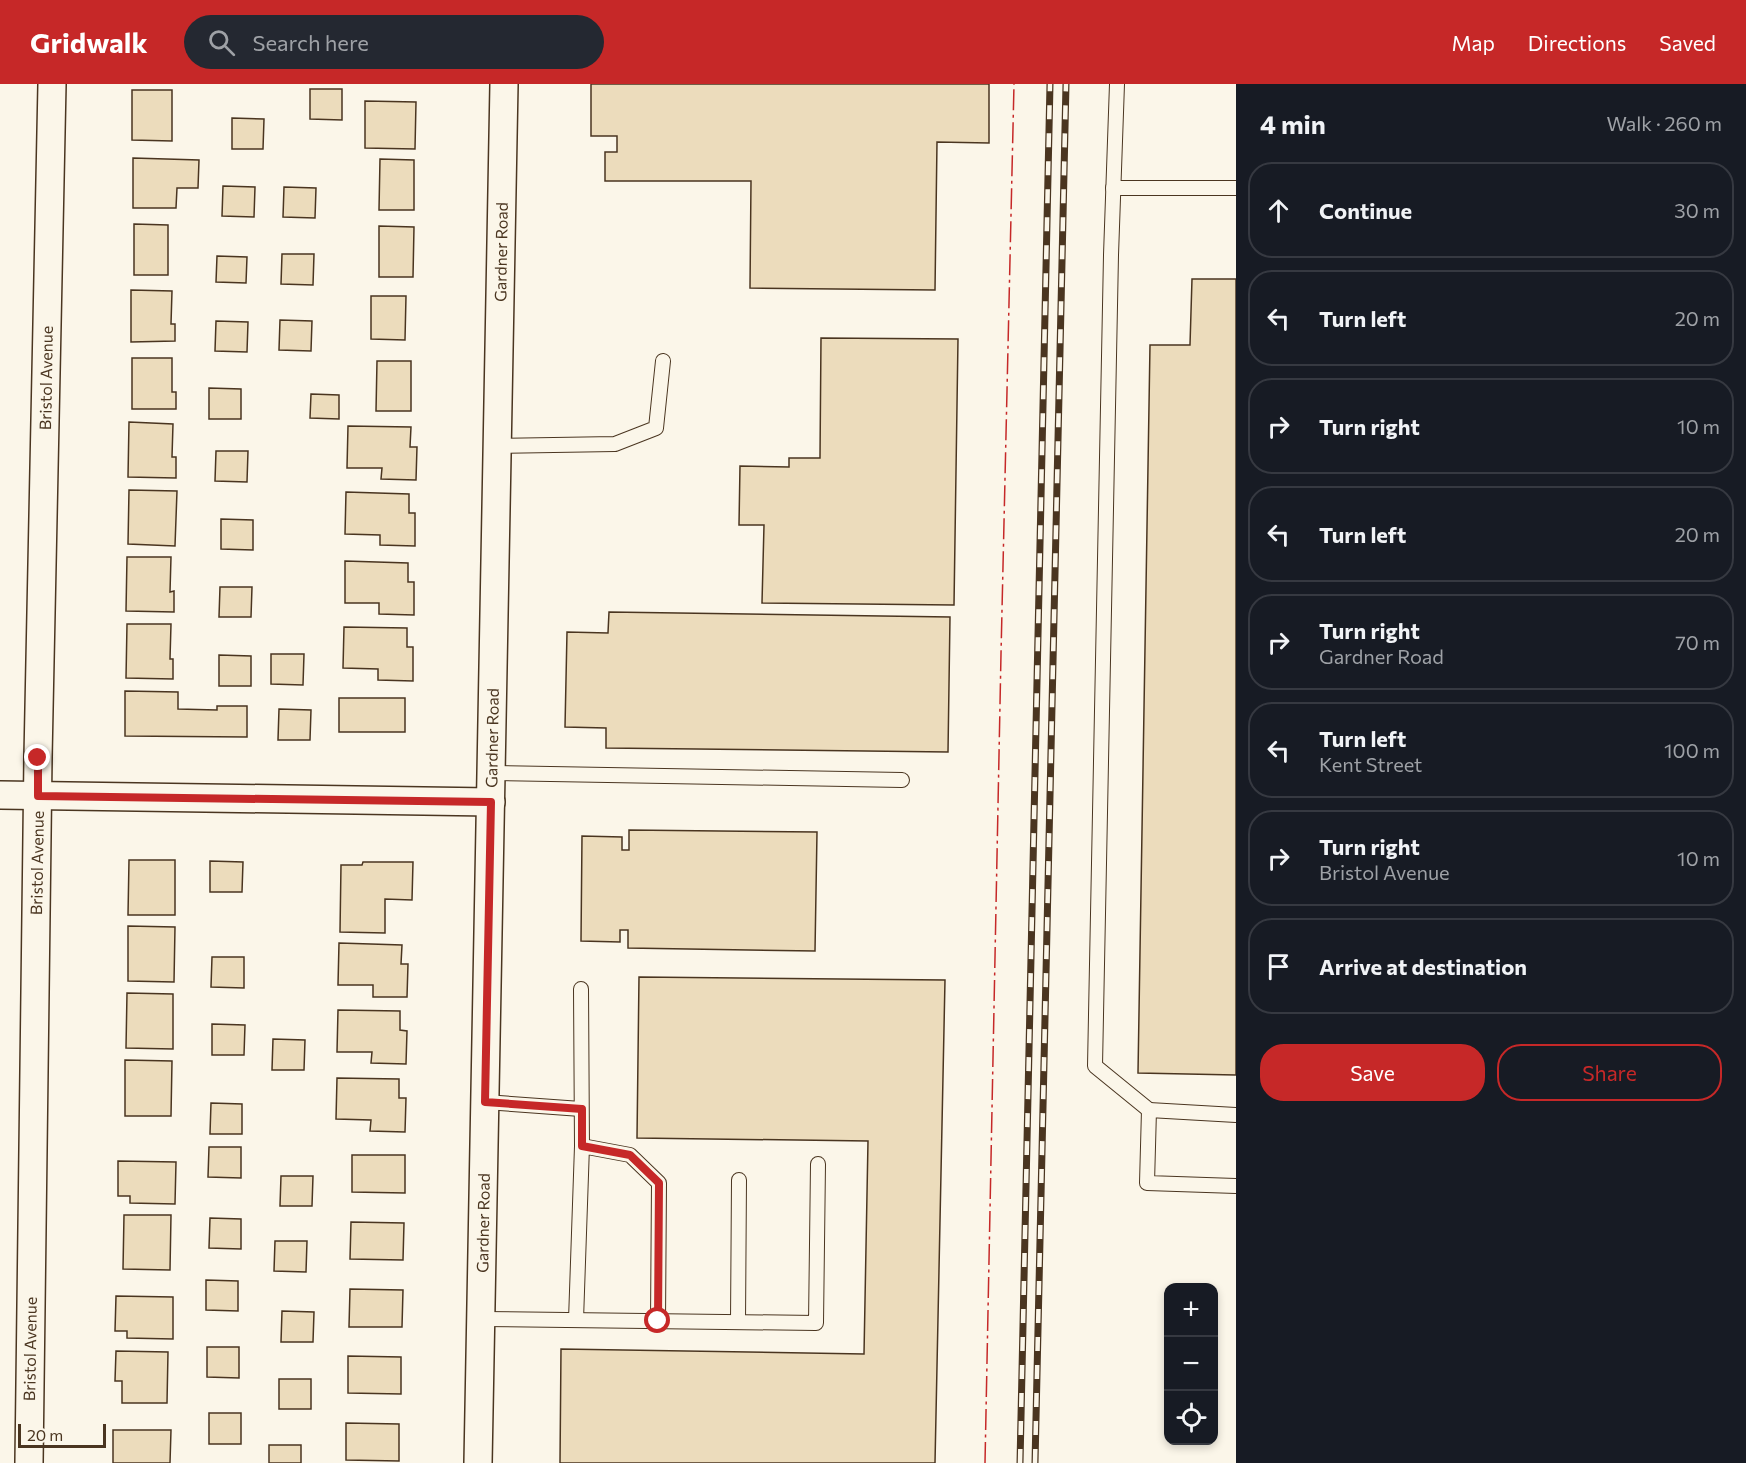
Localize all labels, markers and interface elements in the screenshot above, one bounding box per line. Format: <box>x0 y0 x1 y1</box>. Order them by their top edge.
search box <box>184 15 604 69</box>
text: Gridwalk <box>30 25 148 59</box>
icon: search <box>205 26 238 59</box>
text: Search here <box>253 29 369 56</box>
text: Map <box>1452 30 1495 55</box>
text: Directions <box>1528 30 1626 55</box>
text: Saved <box>1659 30 1716 55</box>
text: 4 min <box>1260 108 1326 139</box>
text: Walk · 260 m <box>1606 111 1722 135</box>
icon: ahead <box>1262 194 1295 227</box>
text: Continue <box>1319 197 1412 224</box>
text: 30 m <box>1674 198 1720 222</box>
street label: Gardner Road <box>490 202 511 302</box>
icon: left <box>1262 302 1295 335</box>
text: Turn left <box>1319 305 1406 332</box>
text: 20 m <box>1675 306 1720 330</box>
street label: Bristol Avenue <box>35 326 56 430</box>
icon: right <box>1262 410 1295 443</box>
text: Turn right <box>1319 413 1420 440</box>
text: 10 m <box>1677 414 1720 438</box>
icon: left <box>1262 518 1295 551</box>
text: Turn left <box>1319 521 1406 548</box>
text: 20 m <box>1675 522 1720 546</box>
text: Turn right <box>1319 617 1420 644</box>
icon: right <box>1262 626 1295 659</box>
text: 70 m <box>1675 630 1720 654</box>
text: Gardner Road <box>1319 644 1444 668</box>
street label: Gardner Road <box>481 688 502 788</box>
text: Turn left <box>1319 725 1406 752</box>
icon: left <box>1262 734 1295 767</box>
text: 100 m <box>1664 738 1720 762</box>
route end <box>24 744 50 770</box>
text: Kent Street <box>1319 752 1422 776</box>
street label: Bristol Avenue <box>26 811 47 915</box>
text: Turn right <box>1319 833 1420 860</box>
icon: right <box>1262 842 1295 875</box>
text: 10 m <box>1677 846 1720 870</box>
text: Bristol Avenue <box>1319 860 1450 884</box>
icon: arrive <box>1262 950 1295 983</box>
text: Arrive at destination <box>1319 953 1527 980</box>
button: Save <box>1260 1044 1485 1101</box>
button: Share <box>1497 1044 1722 1101</box>
street label: Gardner Road <box>472 1173 493 1273</box>
map controls <box>1164 1283 1218 1445</box>
button: + <box>1164 1283 1218 1337</box>
street label: Bristol Avenue <box>19 1297 40 1401</box>
route start <box>644 1307 670 1333</box>
button: − <box>1164 1337 1218 1391</box>
button: locate <box>1164 1391 1218 1445</box>
scale bar <box>18 1421 106 1448</box>
text: 20 m <box>27 1425 63 1444</box>

